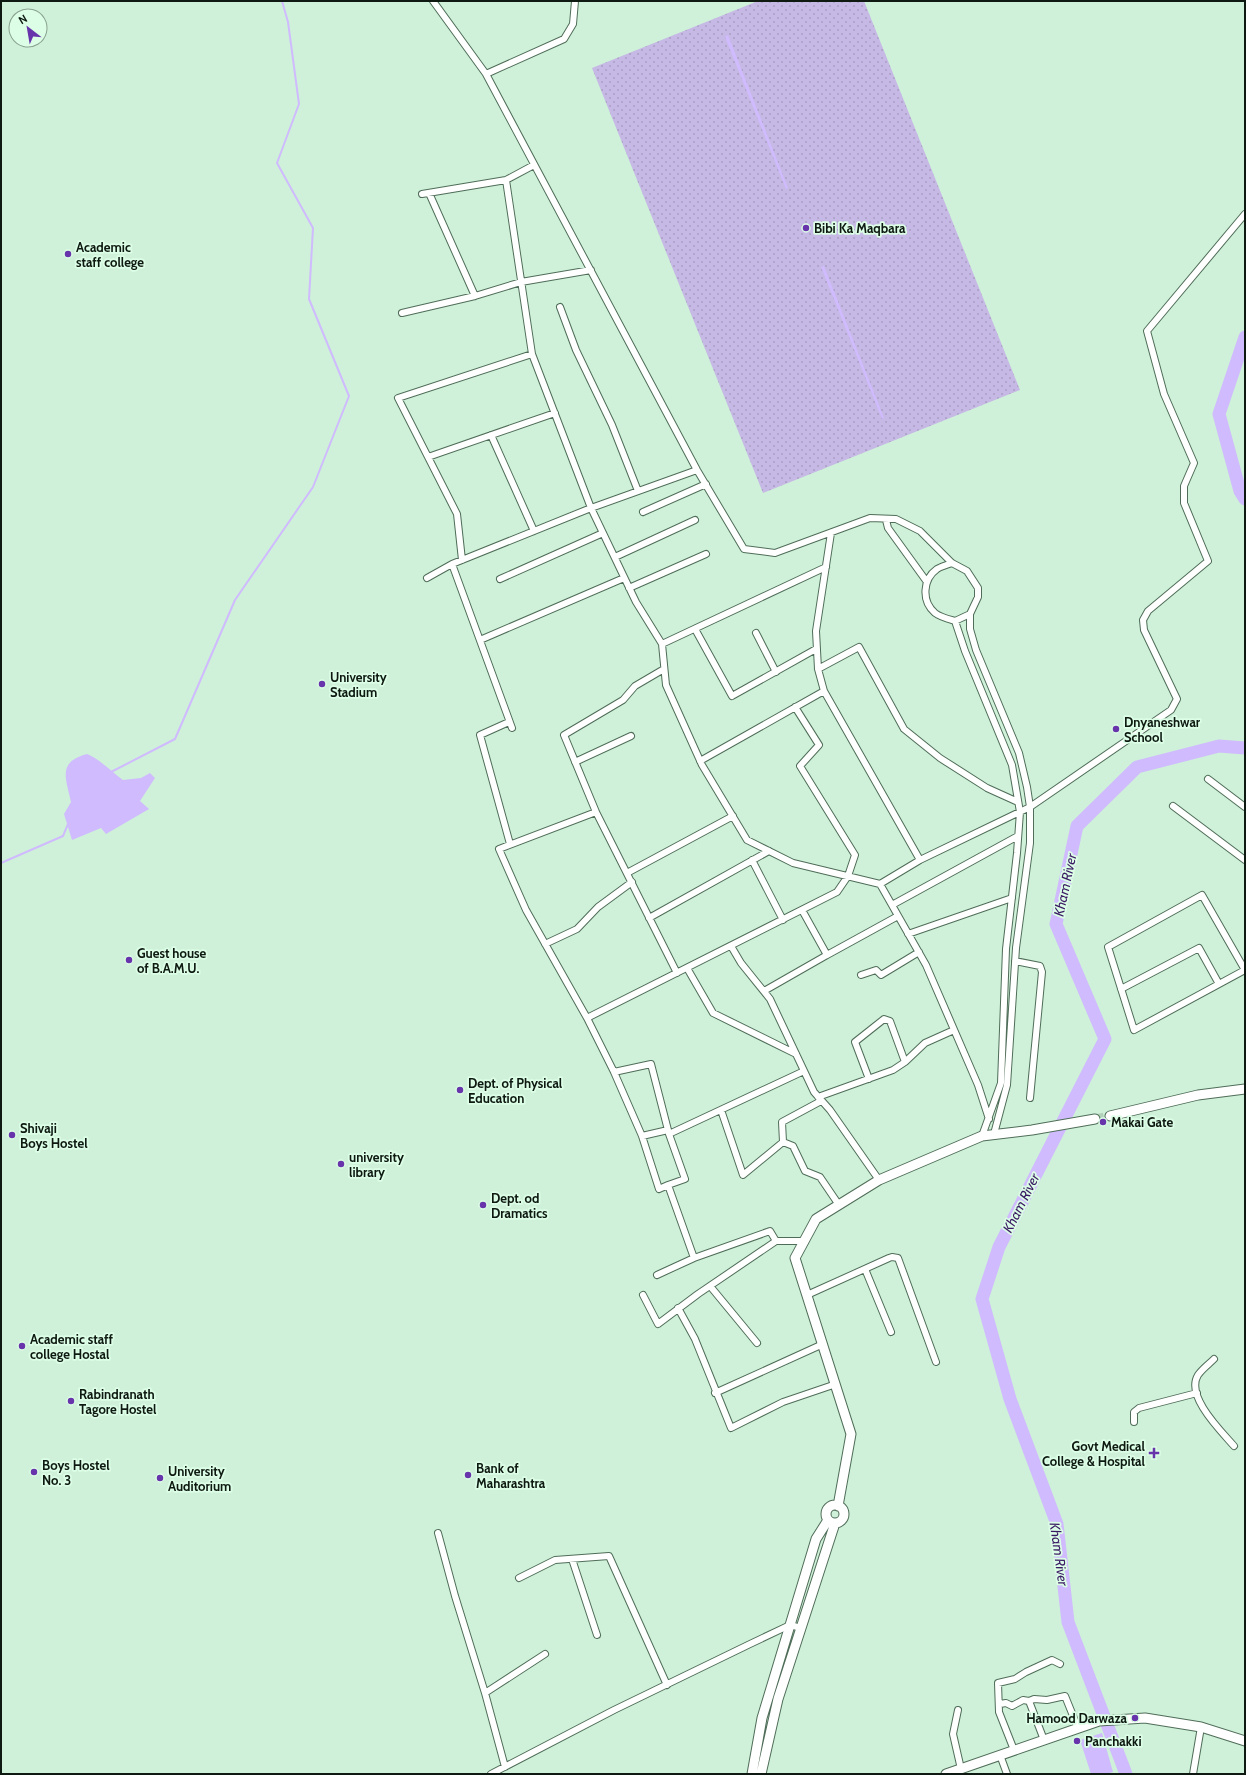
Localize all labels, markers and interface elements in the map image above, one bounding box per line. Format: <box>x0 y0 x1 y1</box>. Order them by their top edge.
north arrow <box>8 8 48 48</box>
text: N <box>16 11 30 27</box>
place label: Bibi Ka Maqbara <box>814 220 906 236</box>
marker: Bibi Ka Maqbara <box>801 223 811 233</box>
place label: Academic staff college <box>76 239 144 270</box>
marker: Academic staff college <box>63 249 73 259</box>
place label: University Stadium <box>330 669 387 700</box>
marker: University Stadium <box>317 679 327 689</box>
place label: Dnyaneshwar School <box>1124 714 1201 745</box>
marker: Dnyaneshwar School <box>1111 724 1121 734</box>
water label: Kham River <box>1050 851 1081 918</box>
place label: Guest house of B.A.M.U. <box>137 945 207 976</box>
marker: Guest house of B.A.M.U. <box>124 955 134 965</box>
place label: Dept. of Physical Education <box>468 1075 563 1106</box>
marker: Dept. of Physical Education <box>455 1085 465 1095</box>
place label: Makai Gate <box>1111 1114 1173 1130</box>
marker: Makai Gate <box>1098 1117 1108 1127</box>
place label: Shivaji Boys Hostel <box>20 1120 88 1151</box>
marker: Shivaji Boys Hostel <box>7 1130 17 1140</box>
place label: university library <box>349 1149 404 1180</box>
marker: university library <box>336 1159 346 1169</box>
water label: Kham River <box>998 1170 1044 1236</box>
place label: Dept. od Dramatics <box>491 1190 548 1221</box>
marker: Dept. od Dramatics <box>478 1200 488 1210</box>
place label: Academic staff college Hostal <box>30 1331 114 1362</box>
marker: Academic staff college Hostal <box>17 1341 27 1351</box>
place label: Rabindranath Tagore Hostel <box>79 1386 157 1417</box>
marker: Rabindranath Tagore Hostel <box>66 1396 76 1406</box>
place label: Govt Medical College & Hospital <box>1042 1438 1146 1469</box>
marker: Govt Medical College & Hospital <box>1148 1447 1160 1459</box>
place label: Boys Hostel No. 3 <box>42 1457 110 1488</box>
place label: Bank of Maharashtra <box>476 1460 546 1491</box>
place label: University Auditorium <box>168 1463 231 1494</box>
marker: Boys Hostel No. 3 <box>29 1467 39 1477</box>
marker: Bank of Maharashtra <box>463 1470 473 1480</box>
marker: University Auditorium <box>155 1473 165 1483</box>
water label: Kham River <box>1046 1521 1072 1588</box>
place label: Hamood Darwaza <box>1026 1710 1128 1726</box>
marker: Hamood Darwaza <box>1130 1713 1140 1723</box>
place label: Panchakki <box>1085 1733 1142 1749</box>
marker: Panchakki <box>1072 1736 1082 1746</box>

